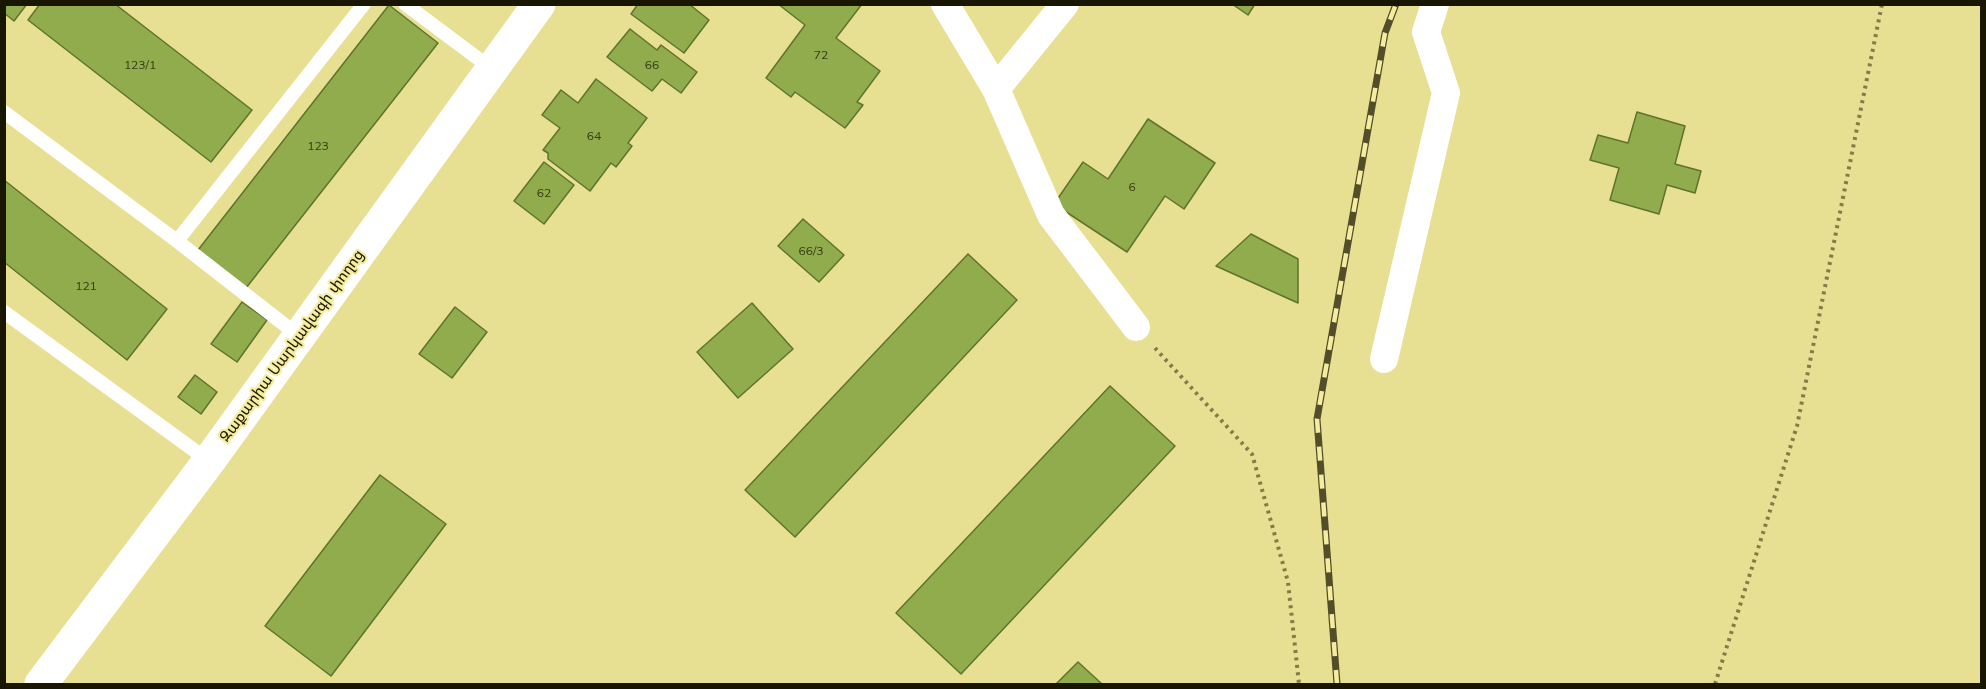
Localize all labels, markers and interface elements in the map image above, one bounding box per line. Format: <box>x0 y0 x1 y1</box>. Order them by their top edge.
house number: 72 <box>814 48 828 62</box>
house number: 123/1 <box>124 58 156 72</box>
house number: 66 <box>645 58 659 72</box>
house number: 64 <box>587 129 601 143</box>
house number: 123 <box>307 139 329 153</box>
house number: 6 <box>1128 180 1136 194</box>
house number: 62 <box>537 186 551 200</box>
house number: 66/3 <box>798 244 824 258</box>
street label: Զաքարիա Սարկավագի փողոց <box>216 246 368 446</box>
house number: 121 <box>75 279 97 293</box>

